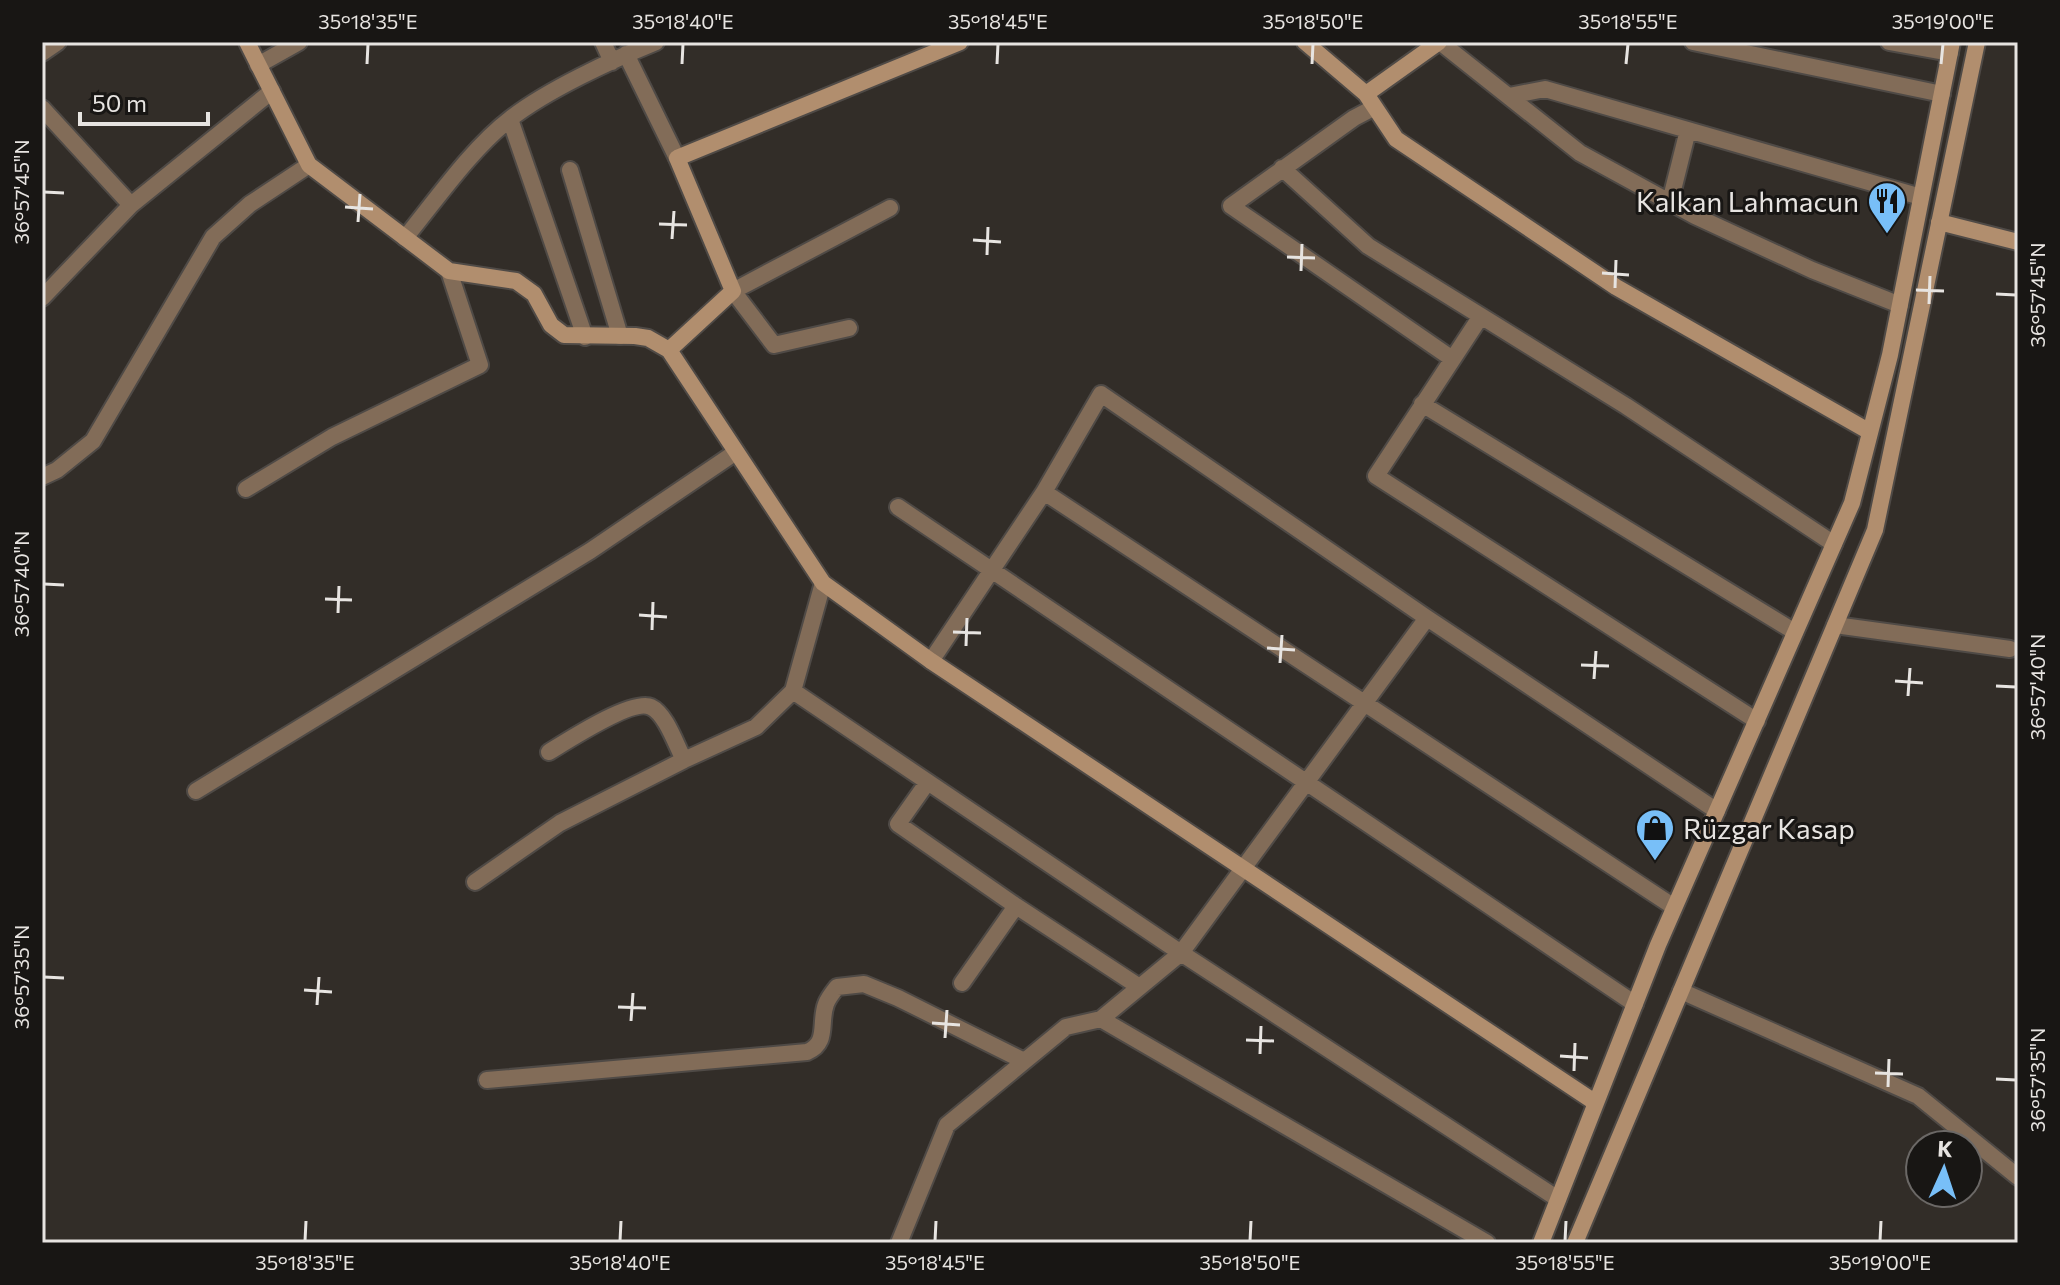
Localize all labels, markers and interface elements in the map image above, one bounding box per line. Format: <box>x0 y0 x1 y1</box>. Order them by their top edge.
text: 35°18'35"E <box>318 9 418 33</box>
text: 35°18'40"E <box>632 9 734 33</box>
text: 35°18'45"E <box>948 9 1048 33</box>
text: 35°18'50"E <box>1263 9 1363 33</box>
text: 35°18'55"E <box>1578 9 1678 33</box>
text: 35°19'00"E <box>1892 9 1994 33</box>
scale bar <box>80 76 208 126</box>
text: 50 m <box>92 88 147 117</box>
text: 36°57'45"N <box>9 139 33 245</box>
restaurant icon: Kalkan Lahmacun <box>1866 180 1908 235</box>
place label: Kalkan Lahmacun <box>1636 184 1859 218</box>
text: 36°57'45"N <box>2025 242 2049 348</box>
text: 36°57'40"N <box>9 531 33 637</box>
text: 36°57'40"N <box>2025 634 2049 740</box>
shop icon: Rüzgar Kasap <box>1634 807 1676 862</box>
place label: Rüzgar Kasap <box>1683 811 1855 845</box>
text: 36°57'35"N <box>9 925 33 1029</box>
text: 36°57'35"N <box>2025 1028 2049 1132</box>
north arrow <box>1904 1129 1984 1209</box>
text: K <box>1937 1135 1953 1162</box>
text: 35°18'35"E <box>255 1250 355 1274</box>
text: 35°18'40"E <box>569 1250 671 1274</box>
text: 35°18'45"E <box>885 1250 985 1274</box>
text: 35°18'50"E <box>1200 1250 1300 1274</box>
text: 35°18'55"E <box>1515 1250 1615 1274</box>
text: 35°19'00"E <box>1829 1250 1931 1274</box>

